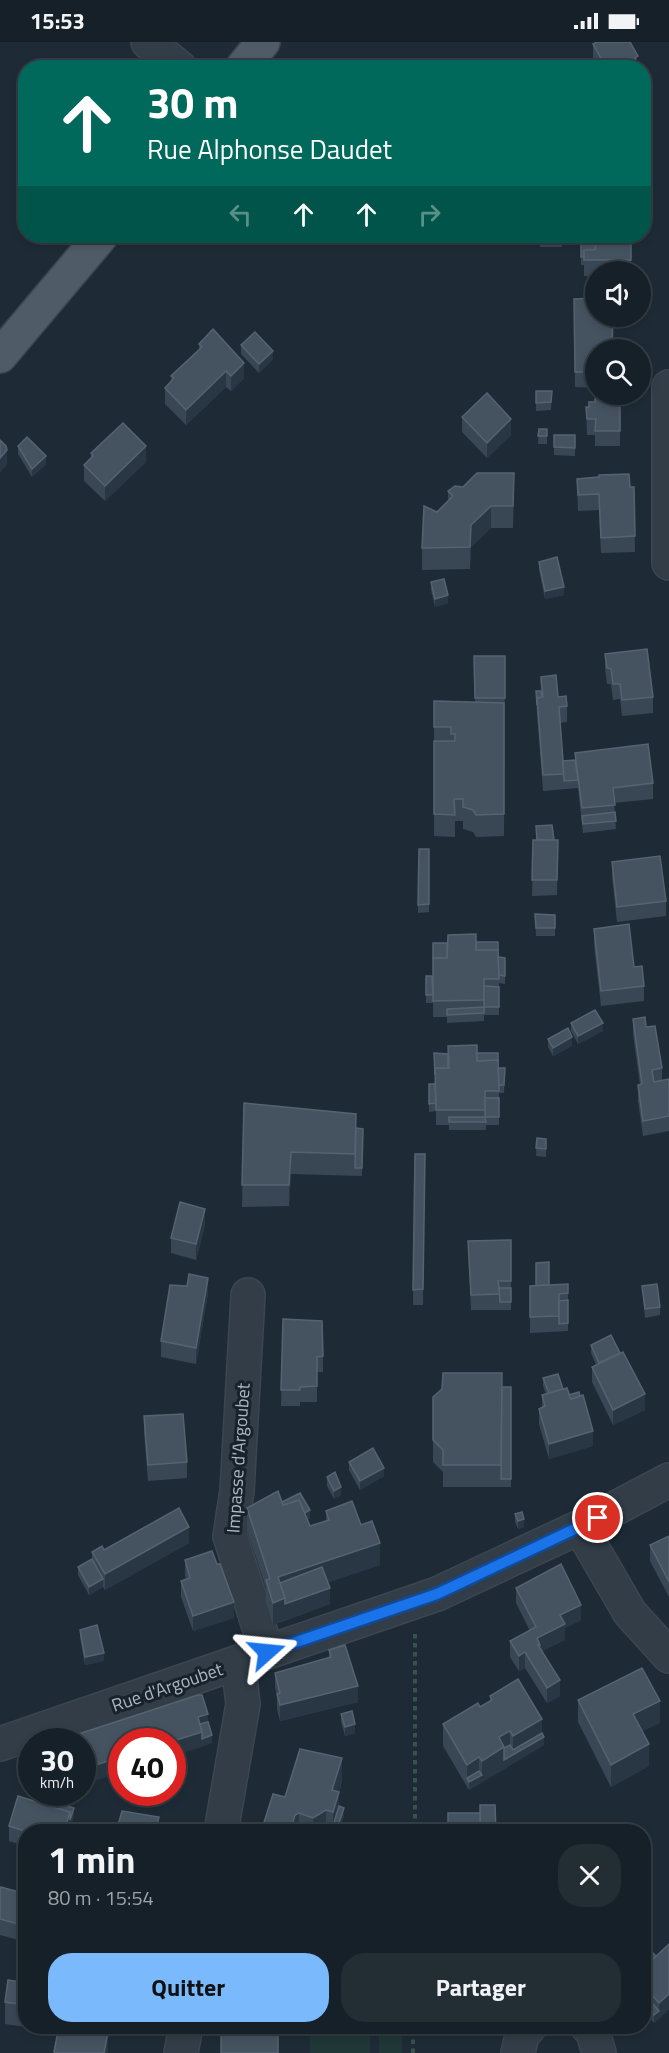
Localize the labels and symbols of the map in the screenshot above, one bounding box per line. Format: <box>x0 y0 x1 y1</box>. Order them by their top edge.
street label: Impasse d'Argoubet <box>219 1381 257 1534</box>
pin <box>572 1492 623 1543</box>
position arrow <box>235 1620 299 1684</box>
street label: Rue d'Argoubet <box>108 1655 227 1719</box>
speed limit sign: 40 <box>108 1728 186 1806</box>

